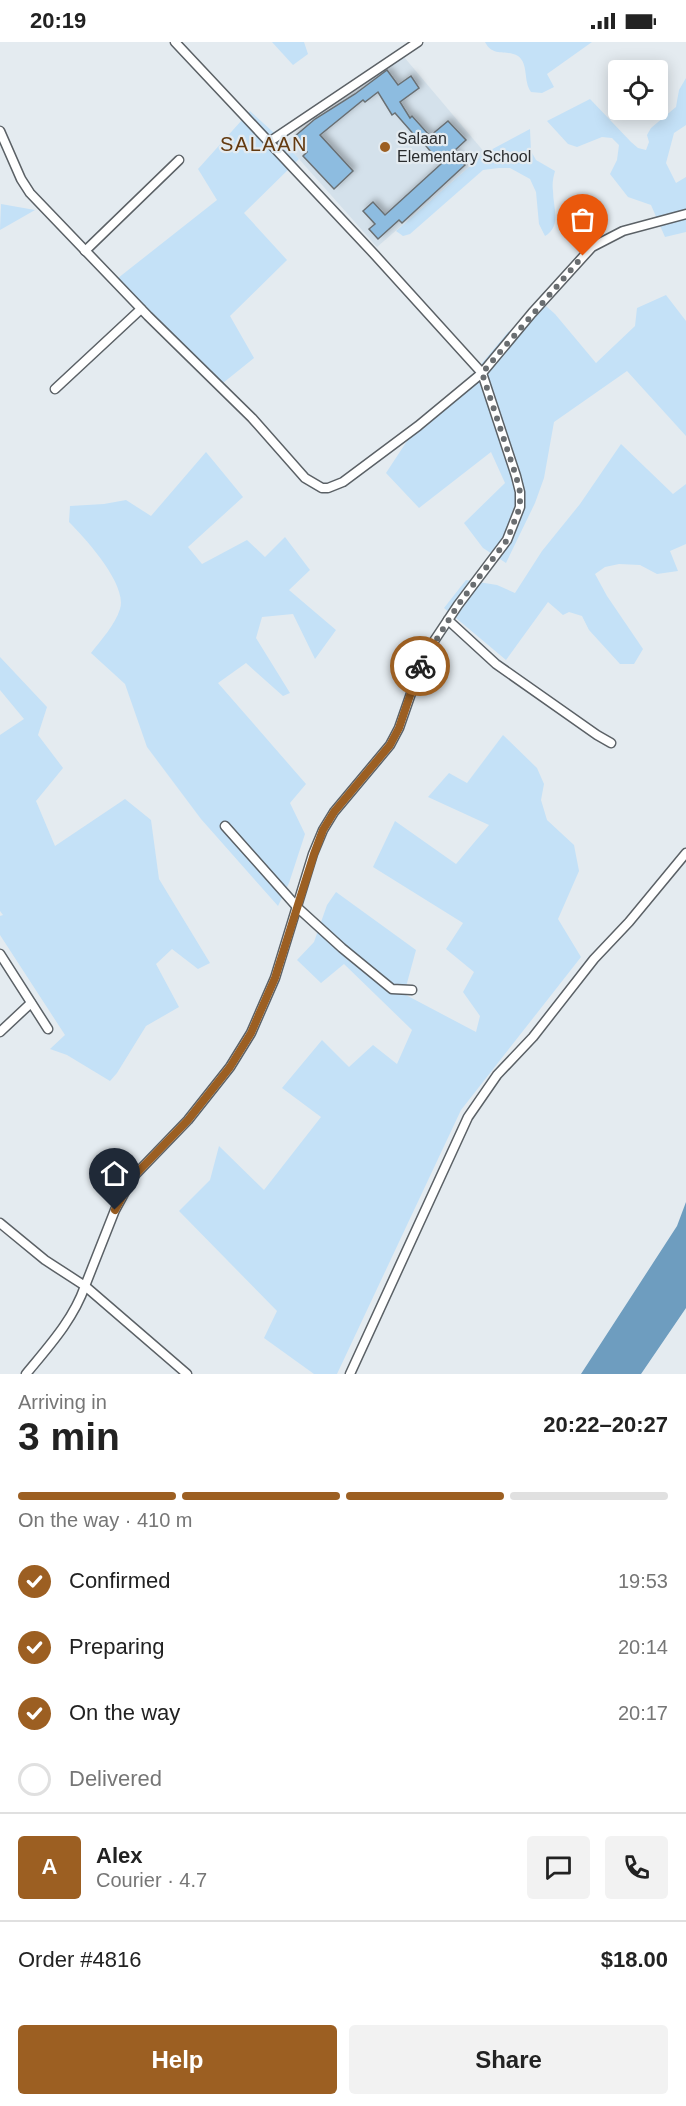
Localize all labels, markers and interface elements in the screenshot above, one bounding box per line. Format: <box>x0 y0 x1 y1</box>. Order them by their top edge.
text: 20:19 <box>30 8 86 33</box>
map controls <box>608 60 668 120</box>
button: locate <box>608 60 668 120</box>
place label: Salaan Elementary School <box>397 130 531 165</box>
district label: SALAAN <box>220 133 308 155</box>
marker: Salaan Elementary School <box>378 140 392 154</box>
pin <box>557 194 608 256</box>
icon: bag <box>566 203 599 236</box>
courier <box>390 636 450 696</box>
icon: bike <box>404 650 437 683</box>
pin <box>89 1148 140 1210</box>
icon: home <box>98 1157 131 1190</box>
text: Arriving in <box>18 1391 107 1413</box>
text: 20:22–20:27 <box>543 1412 668 1437</box>
text: 3 min <box>18 1415 120 1458</box>
text: On the way · 410 m <box>18 1509 193 1531</box>
icon: check <box>18 1565 51 1598</box>
text: Confirmed <box>69 1568 170 1593</box>
text: 19:53 <box>618 1570 668 1592</box>
icon: check <box>18 1631 51 1664</box>
text: Preparing <box>69 1634 164 1659</box>
text: 20:14 <box>618 1636 668 1658</box>
icon: check <box>18 1697 51 1730</box>
text: On the way <box>69 1700 180 1725</box>
text: 20:17 <box>618 1702 668 1724</box>
text: Delivered <box>69 1766 162 1791</box>
button: chat <box>527 1836 590 1899</box>
button: phone <box>605 1836 668 1899</box>
text: Alex <box>96 1843 142 1868</box>
text: A <box>42 1854 57 1879</box>
text: Courier · 4.7 <box>96 1869 207 1891</box>
text: Order #4816 <box>18 1947 142 1972</box>
text: $18.00 <box>601 1947 668 1972</box>
button: Help <box>18 2025 337 2094</box>
button: Share <box>349 2025 668 2094</box>

